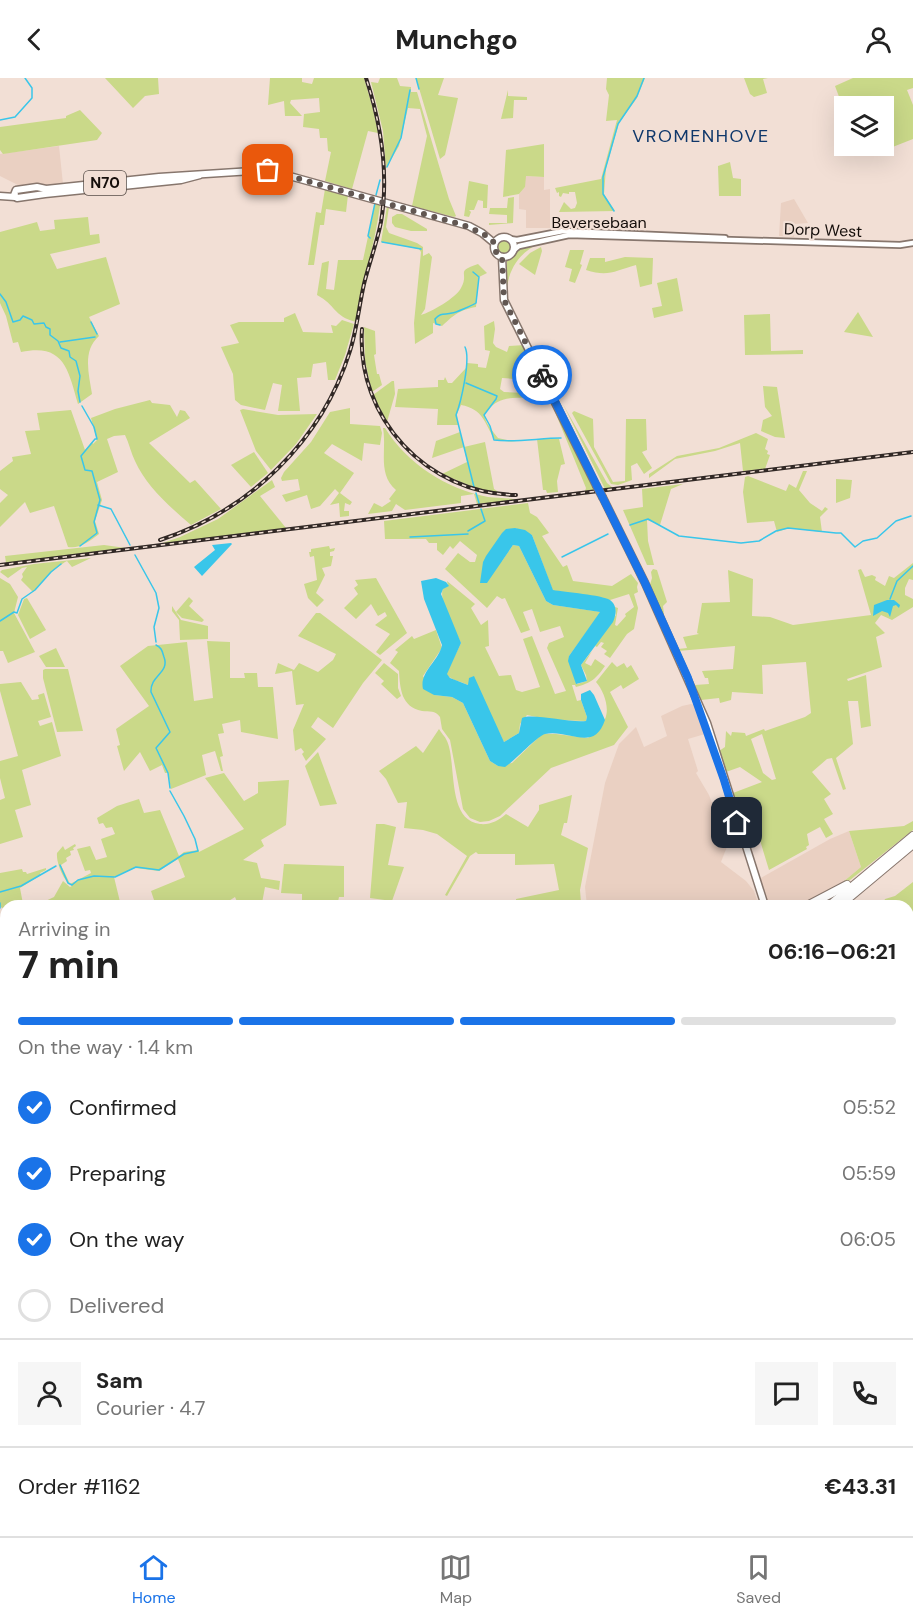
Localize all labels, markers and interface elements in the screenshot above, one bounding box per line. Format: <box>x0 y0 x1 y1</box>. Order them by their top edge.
text: Munchgo <box>395 22 518 57</box>
icon: back <box>18 23 51 56</box>
icon: person <box>862 23 895 56</box>
map controls <box>834 96 894 156</box>
button: layers <box>834 96 894 156</box>
district label: VROMENHOVE <box>632 124 770 148</box>
pin <box>242 144 293 195</box>
icon: bag <box>251 153 284 186</box>
road number: N70 <box>84 171 126 195</box>
street label: Beversebaan <box>551 212 647 233</box>
street label: Dorp West <box>783 218 863 242</box>
courier <box>512 345 572 405</box>
icon: bike <box>526 359 559 392</box>
pin <box>711 797 762 848</box>
icon: home <box>720 806 753 839</box>
text: Arriving in <box>18 916 110 942</box>
text: 06:16–06:21 <box>768 937 896 966</box>
text: 7 min <box>18 939 120 990</box>
text: On the way · 1.4 km <box>18 1034 193 1060</box>
icon: check <box>18 1091 51 1124</box>
text: Confirmed <box>69 1093 177 1122</box>
text: 05:52 <box>843 1094 896 1120</box>
icon: check <box>18 1157 51 1190</box>
text: Preparing <box>69 1159 166 1188</box>
text: 05:59 <box>842 1160 896 1186</box>
icon: check <box>18 1223 51 1256</box>
text: On the way <box>69 1225 184 1254</box>
text: 06:05 <box>840 1226 896 1252</box>
text: Delivered <box>69 1291 164 1320</box>
button: person <box>18 1362 81 1425</box>
button: chat <box>755 1362 818 1425</box>
button: phone <box>833 1362 896 1425</box>
text: Sam <box>96 1366 143 1395</box>
text: Courier · 4.7 <box>96 1395 205 1421</box>
text: Order #1162 <box>18 1472 140 1501</box>
text: €43.31 <box>824 1472 896 1501</box>
tab: Home <box>132 1551 176 1608</box>
tab: Map <box>439 1551 472 1608</box>
tab: Saved <box>736 1551 781 1608</box>

